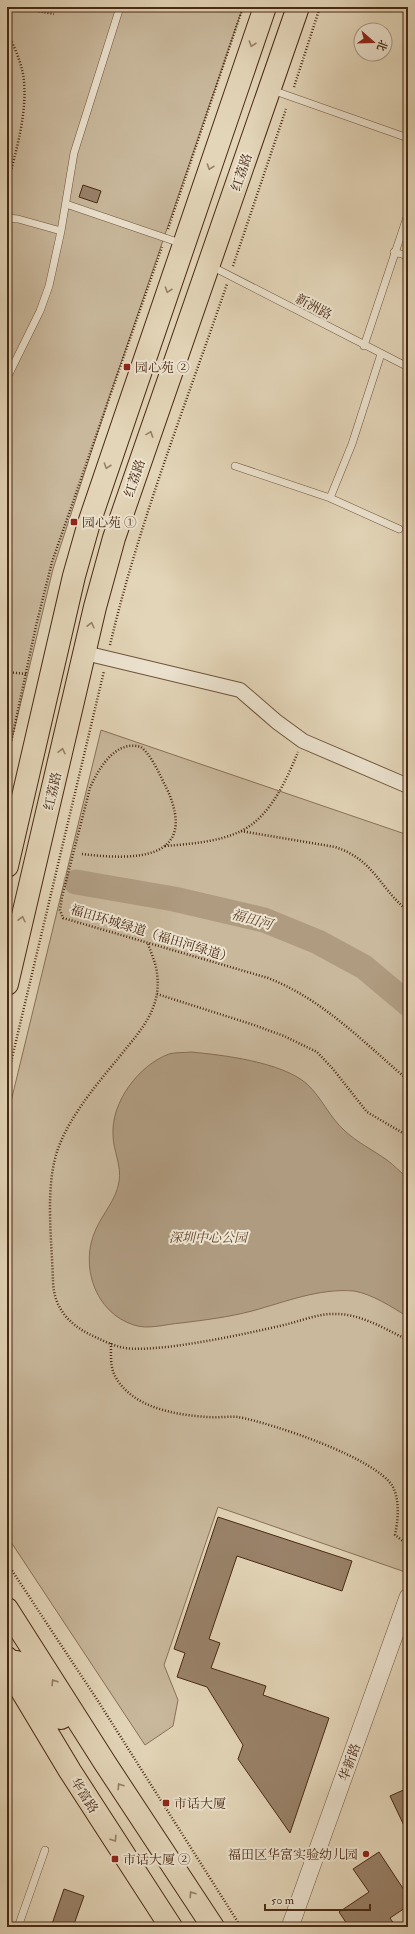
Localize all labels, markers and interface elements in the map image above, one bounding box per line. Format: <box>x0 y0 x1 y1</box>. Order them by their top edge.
north arrow <box>353 22 393 62</box>
text: 北 <box>374 38 390 53</box>
one-way arrow <box>248 40 257 47</box>
street label: 红荔路 <box>228 151 256 193</box>
one-way arrow <box>206 163 215 170</box>
one-way arrow <box>164 286 173 293</box>
street label: 新洲路 <box>293 291 335 323</box>
place label: 园心苑 ② <box>135 360 190 376</box>
marker: 园心苑 ② <box>122 362 132 372</box>
one-way arrow <box>145 430 153 437</box>
street label: 红荔路 <box>121 457 149 499</box>
one-way arrow <box>103 462 112 469</box>
place label: 园心苑 ① <box>82 515 137 531</box>
marker: 园心苑 ① <box>69 517 79 527</box>
one-way arrow <box>87 622 95 628</box>
one-way arrow <box>57 748 65 755</box>
street label: 红荔路 <box>41 770 65 812</box>
street label: 福田环城绿道（福田河绿道） <box>69 902 235 966</box>
water label: 福田河 <box>229 906 277 934</box>
one-way arrow <box>18 916 26 922</box>
park label: 深圳中心公园 <box>169 1230 249 1246</box>
one-way arrow <box>52 1680 59 1687</box>
street label: 华新路 <box>336 1741 364 1783</box>
street label: 华富路 <box>67 1775 101 1816</box>
one-way arrow <box>117 1783 125 1790</box>
place label: 市话大厦 <box>174 1796 226 1812</box>
marker: 市话大厦 <box>161 1798 171 1808</box>
one-way arrow <box>109 1835 117 1842</box>
place label: 福田区华富实验幼儿园 <box>228 1847 358 1863</box>
marker: 福田区华富实验幼儿园 <box>361 1849 371 1859</box>
place label: 市话大厦 ② <box>123 1852 191 1868</box>
marker: 市话大厦 ② <box>110 1854 120 1864</box>
scale bar <box>265 1886 370 1912</box>
one-way arrow <box>190 1892 197 1899</box>
text: 50 m <box>271 1893 295 1908</box>

